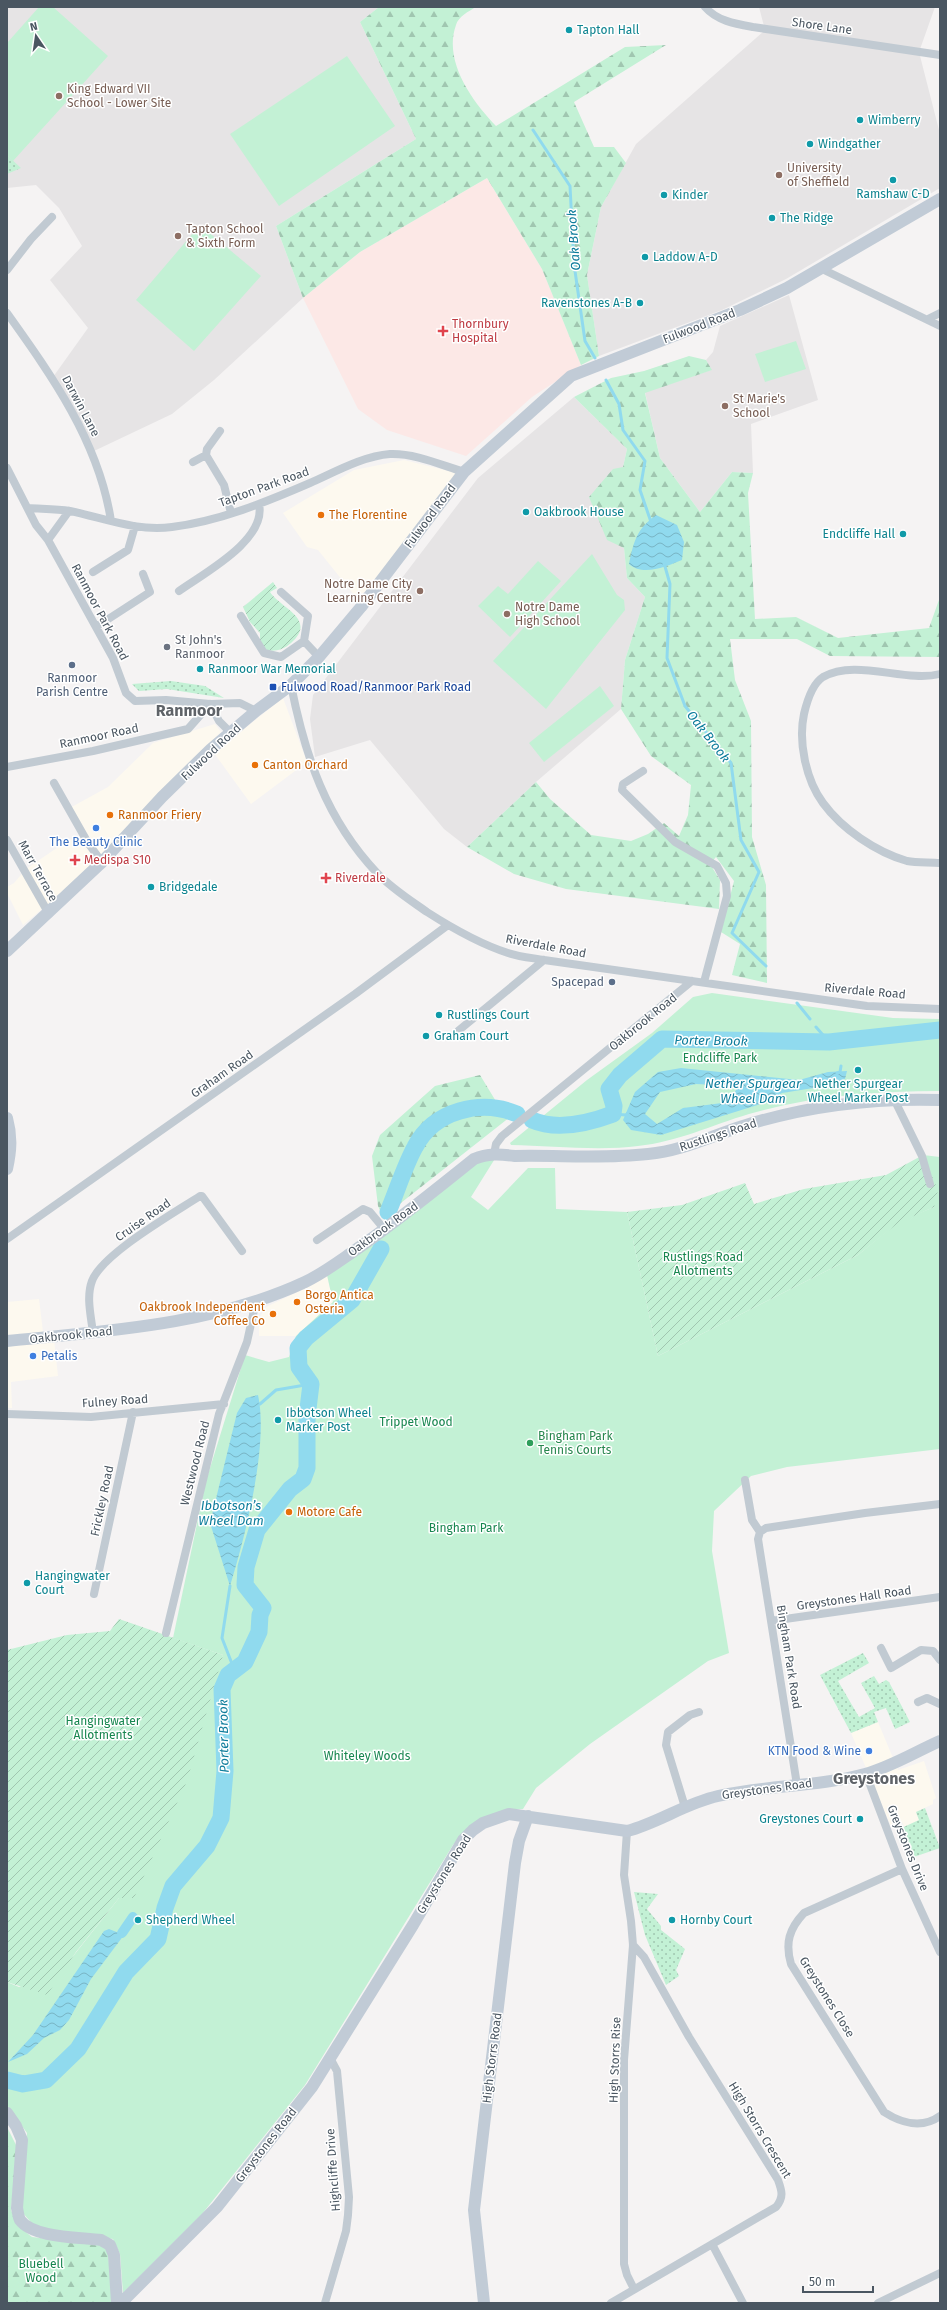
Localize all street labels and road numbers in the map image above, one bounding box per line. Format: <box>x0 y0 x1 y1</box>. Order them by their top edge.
street label: Shore Lane <box>791 15 853 37</box>
street label: Fulwood Road <box>661 306 737 346</box>
street label: Darwin Lane <box>59 373 103 439</box>
street label: Tapton Park Road <box>217 464 311 510</box>
street label: Fulwood Road <box>401 481 459 551</box>
street label: Ranmoor Park Road <box>69 561 131 663</box>
street label: Ranmoor Road <box>58 721 140 751</box>
street label: Fulwood Road <box>178 721 244 783</box>
street label: Marr Terrace <box>15 838 61 904</box>
street label: Riverdale Road <box>505 931 587 961</box>
street label: Riverdale Road <box>824 980 906 1002</box>
street label: Oakbrook Road <box>606 990 680 1054</box>
street label: Graham Road <box>188 1047 256 1101</box>
street label: Rustlings Road <box>678 1116 758 1154</box>
street label: Cruise Road <box>113 1196 173 1244</box>
street label: Oakbrook Road <box>345 1199 421 1259</box>
street label: Oakbrook Road <box>29 1324 113 1346</box>
street label: Fulney Road <box>81 1392 149 1410</box>
street label: Westwood Road <box>178 1419 212 1507</box>
street label: Frickley Road <box>88 1464 116 1538</box>
street label: Greystones Hall Road <box>796 1583 912 1613</box>
street label: Bingham Park Road <box>774 1604 804 1710</box>
street label: Greystones Road <box>721 1776 813 1802</box>
street label: Greystones Drive <box>884 1803 932 1893</box>
street label: Greystones Road <box>414 1832 474 1916</box>
street label: Greystones Close <box>797 1954 857 2040</box>
street label: High Storrs Road <box>479 2012 505 2104</box>
street label: High Storrs Rise <box>606 2017 624 2103</box>
street label: High Storrs Crescent <box>726 2079 795 2181</box>
street label: Greystones Road <box>232 2105 300 2185</box>
street label: Highcliffe Drive <box>323 2128 343 2212</box>

